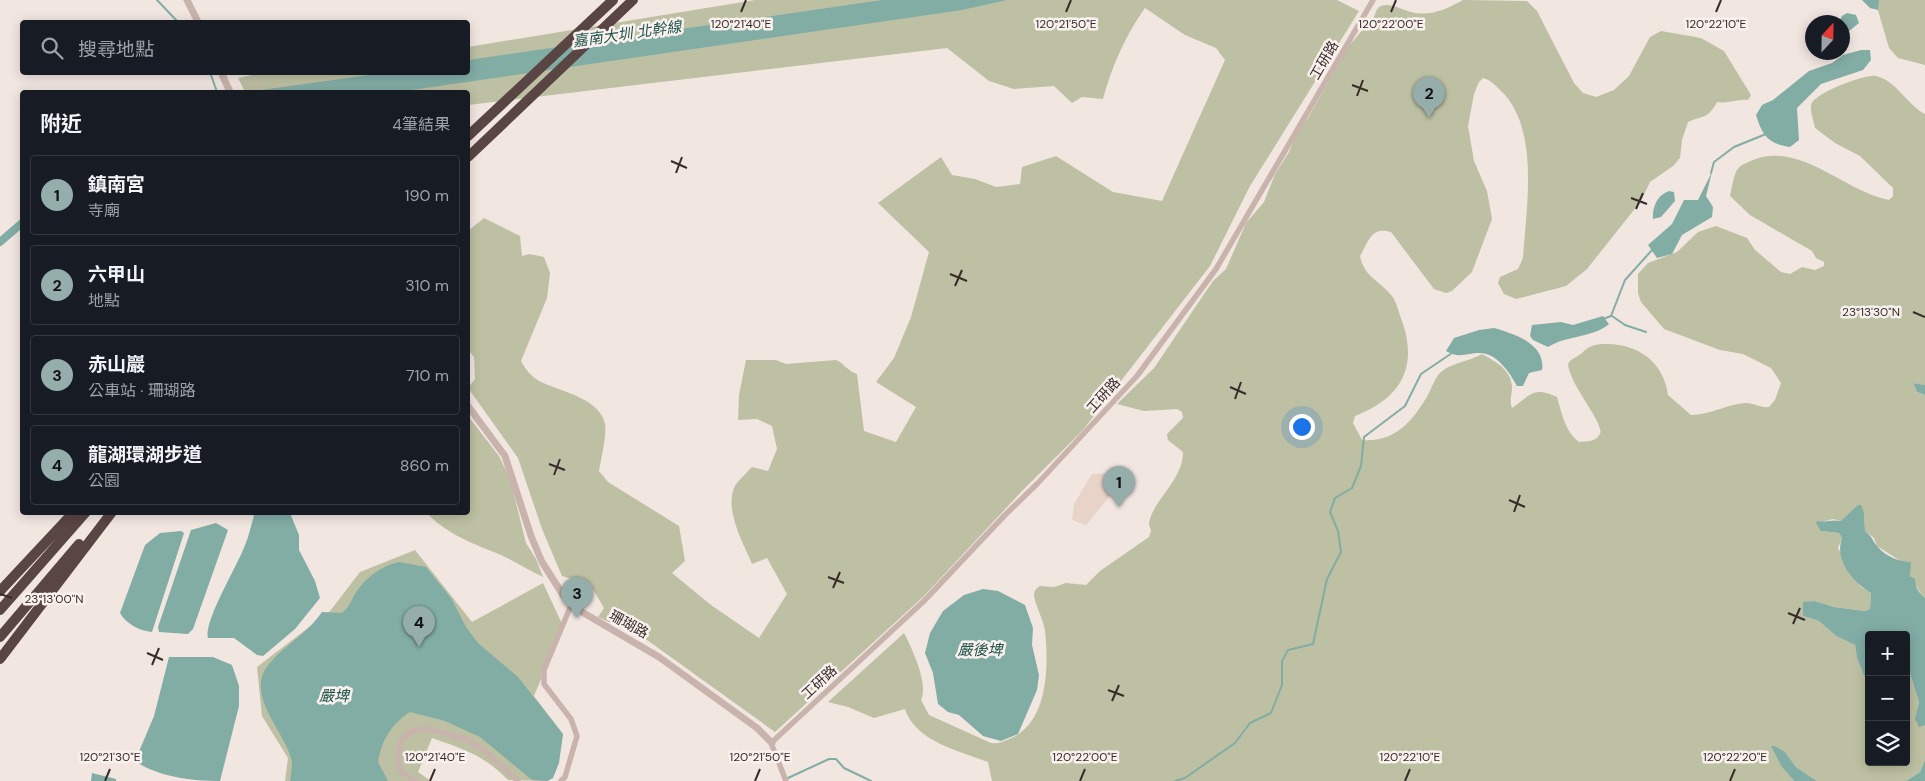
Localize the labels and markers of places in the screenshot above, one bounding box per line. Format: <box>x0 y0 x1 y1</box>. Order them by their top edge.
pin: 2 <box>1413 77 1445 118</box>
pin: 1 <box>1103 466 1135 507</box>
pin: 3 <box>561 577 593 618</box>
pin: 4 <box>403 606 435 647</box>

